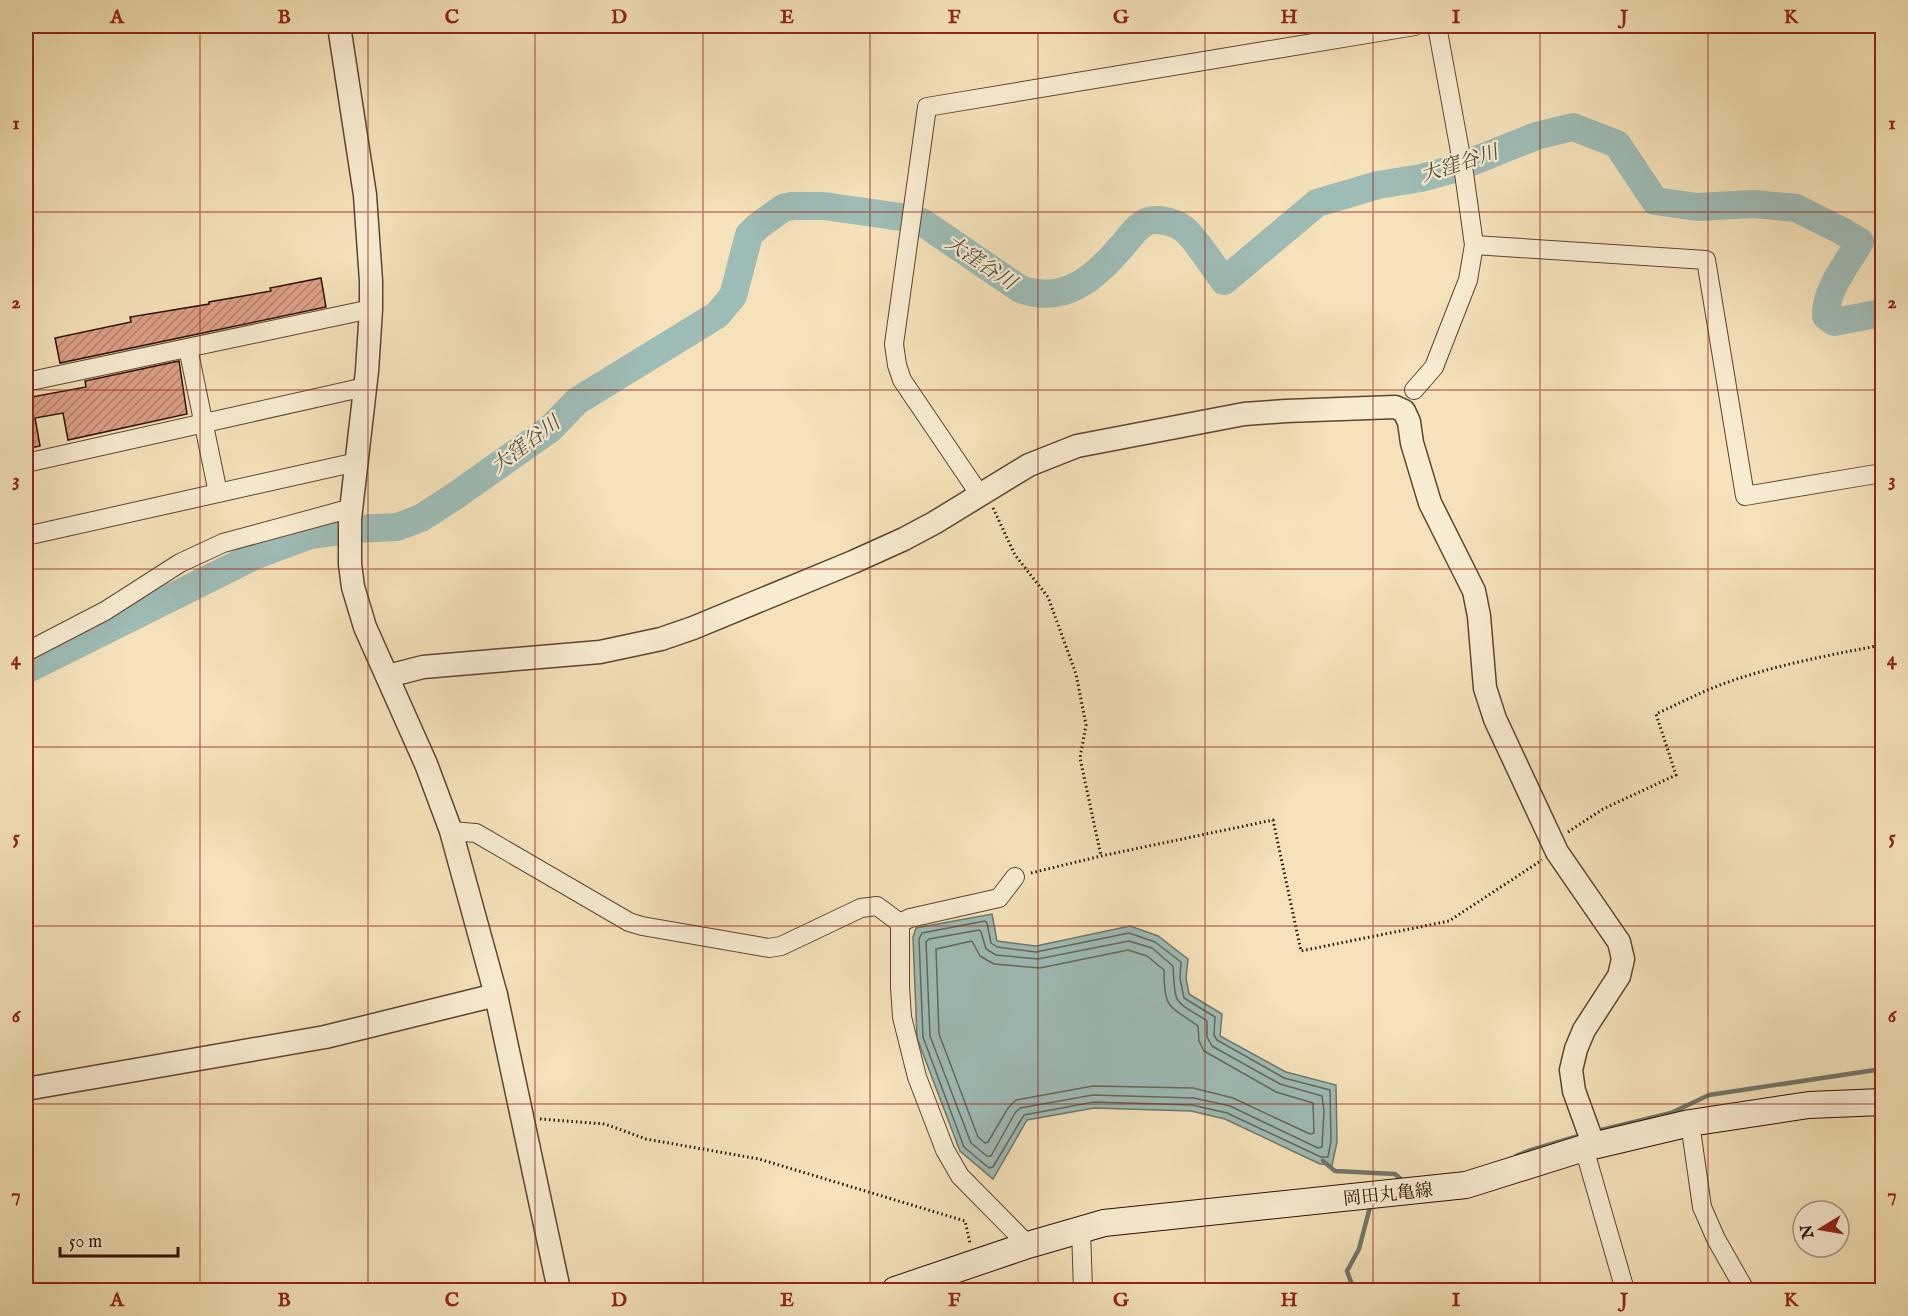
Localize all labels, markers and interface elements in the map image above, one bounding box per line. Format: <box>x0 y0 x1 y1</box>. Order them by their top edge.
text: A <box>109 5 125 30</box>
text: B <box>277 5 291 30</box>
text: C <box>445 5 459 30</box>
text: D <box>611 5 627 30</box>
text: E <box>780 5 794 30</box>
text: F <box>948 5 961 30</box>
text: G <box>1113 5 1130 30</box>
text: H <box>1280 5 1298 30</box>
text: I <box>1452 5 1461 30</box>
text: J <box>1617 5 1629 30</box>
text: K <box>1784 5 1800 30</box>
text: 1 <box>12 111 20 136</box>
text: 1 <box>1888 111 1896 136</box>
water label: 大窪谷川 <box>1418 140 1503 189</box>
water label: 大窪谷川 <box>940 231 1022 297</box>
text: 2 <box>11 290 21 315</box>
text: 2 <box>1887 290 1897 315</box>
water label: 大窪谷川 <box>486 410 567 479</box>
text: 3 <box>12 468 20 493</box>
text: 3 <box>1888 468 1896 493</box>
text: 4 <box>11 647 22 672</box>
text: 4 <box>1887 647 1898 672</box>
text: 5 <box>12 825 20 850</box>
text: 5 <box>1888 825 1896 850</box>
text: 6 <box>12 1004 22 1029</box>
text: 6 <box>1888 1004 1898 1029</box>
street label: 岡田丸亀線 <box>1342 1179 1434 1212</box>
text: 7 <box>11 1183 21 1208</box>
text: 7 <box>1887 1183 1897 1208</box>
north arrow <box>1791 1199 1851 1259</box>
scale bar <box>60 1220 178 1258</box>
text: N <box>1797 1223 1820 1241</box>
text: 50 m <box>69 1231 102 1254</box>
text: A <box>109 1288 125 1313</box>
text: B <box>277 1288 291 1313</box>
text: C <box>445 1288 459 1313</box>
text: D <box>611 1288 627 1313</box>
text: E <box>780 1288 794 1313</box>
text: F <box>948 1288 961 1313</box>
text: G <box>1113 1288 1130 1313</box>
text: H <box>1280 1288 1298 1313</box>
text: I <box>1452 1288 1461 1313</box>
text: J <box>1617 1288 1629 1313</box>
text: K <box>1784 1288 1800 1313</box>

